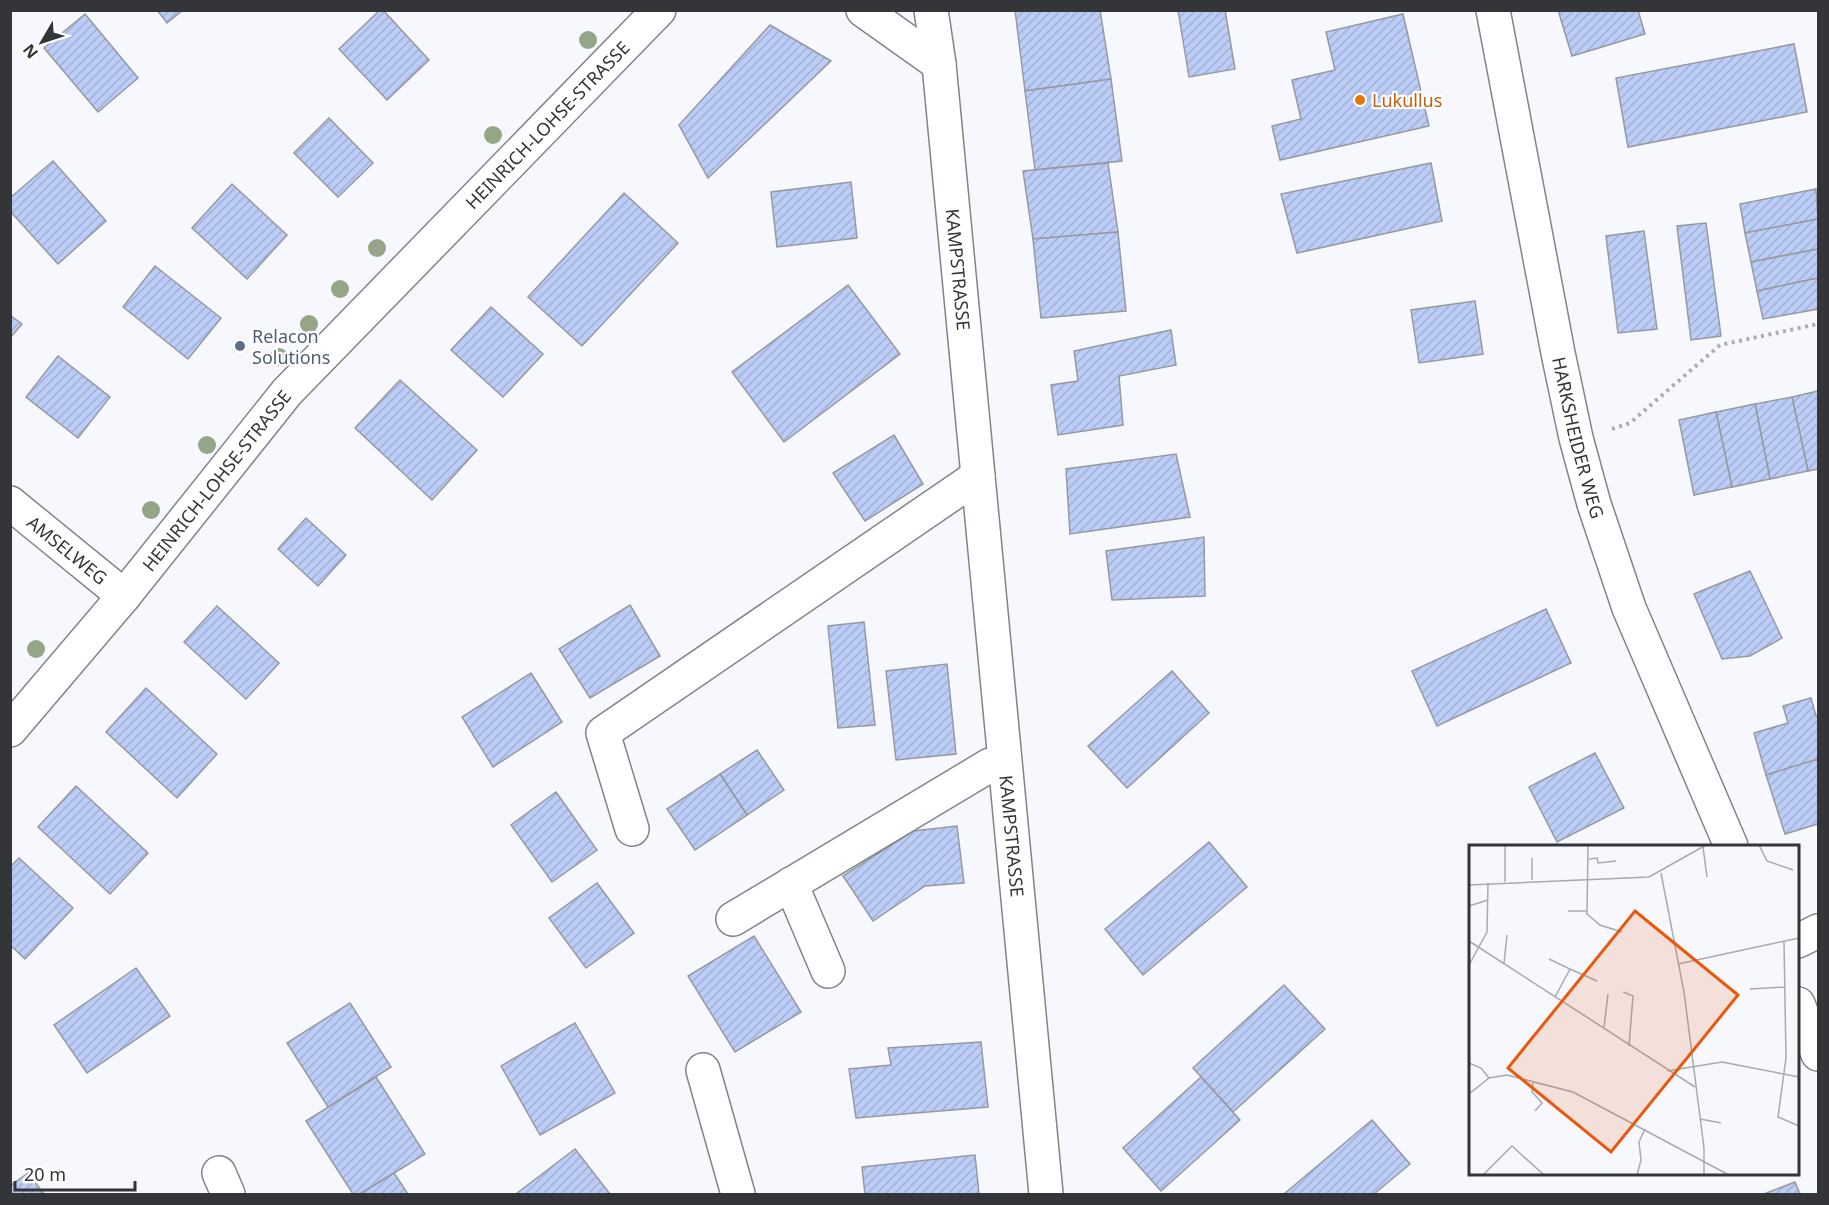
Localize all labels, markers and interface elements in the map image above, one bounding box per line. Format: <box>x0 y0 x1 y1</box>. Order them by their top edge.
north arrow <box>12 12 72 72</box>
street label: HEINRICH-LOHSE-STRASSE <box>460 36 634 214</box>
text: N <box>18 39 43 63</box>
place label: Lukullus <box>1372 88 1442 112</box>
marker: Lukullus <box>1353 93 1367 107</box>
street label: KAMPSTRASSE <box>941 207 976 332</box>
place label: Relacon Solutions <box>252 324 330 369</box>
marker: Relacon Solutions <box>233 339 247 353</box>
street label: HARKSHEIDER WEG <box>1547 355 1610 521</box>
street label: HEINRICH-LOHSE-STRASSE <box>137 385 296 576</box>
street label: AMSELWEG <box>22 510 112 590</box>
street label: KAMPSTRASSE <box>994 774 1030 898</box>
inset map <box>1469 845 1799 1175</box>
scale bar <box>15 1154 135 1192</box>
text: 20 m <box>24 1162 66 1186</box>

